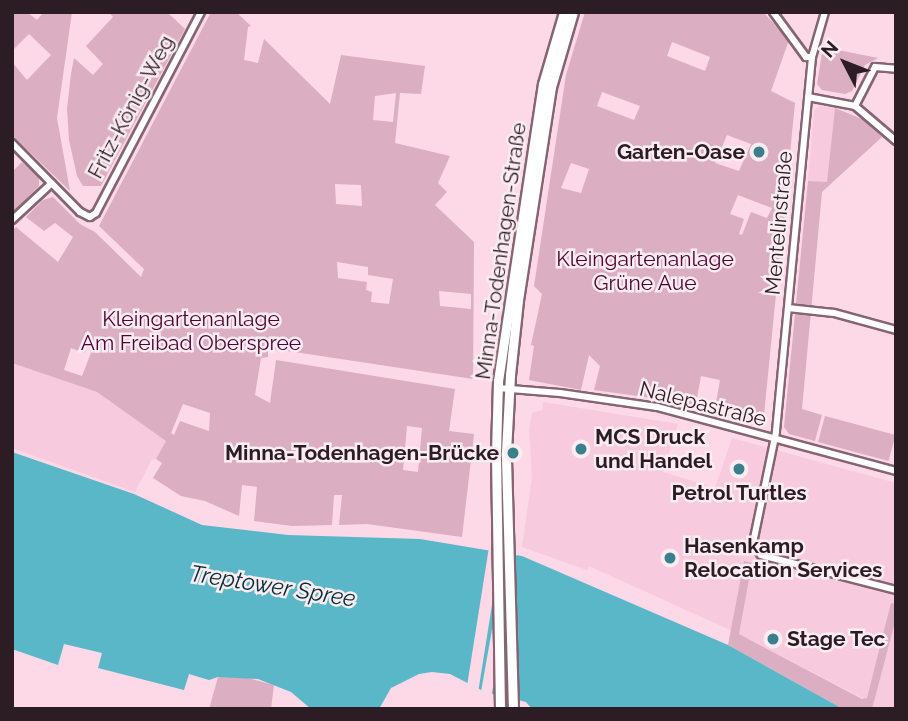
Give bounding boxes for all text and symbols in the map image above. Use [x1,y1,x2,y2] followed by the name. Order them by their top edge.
[810,28,880,98] north arrow
[83,31,179,183] street label: Fritz-König-Weg
[816,36,842,62] text: N
[470,121,532,381] street label: Minna-Todenhagen-Straße
[617,139,745,165] place label: Garten-Oase
[751,144,767,160] marker: Garten-Oase
[760,150,798,296] street label: Mentelinstraße
[556,246,734,296] park label: Kleingartenanlage Grüne Aue
[81,306,301,356] park label: Kleingartenanlage Am Freibad Oberspree
[637,376,769,432] street label: Nalepastraße
[595,424,712,474] place label: MCS Druck und Handel
[225,440,499,466] place label: Minna-Todenhagen-Brücke
[573,441,589,457] marker: MCS Druck und Handel
[505,445,521,461] marker: Minna-Todenhagen-Brücke
[731,461,747,477] marker: Petrol Turtles
[671,480,807,506] place label: Petrol Turtles
[684,533,882,583] place label: Hasenkamp Relocation Services
[662,550,678,566] marker: Hasenkamp Relocation Services
[188,559,358,613] water label: Treptower Spree
[787,626,886,652] place label: Stage Tec
[765,631,781,647] marker: Stage Tec

